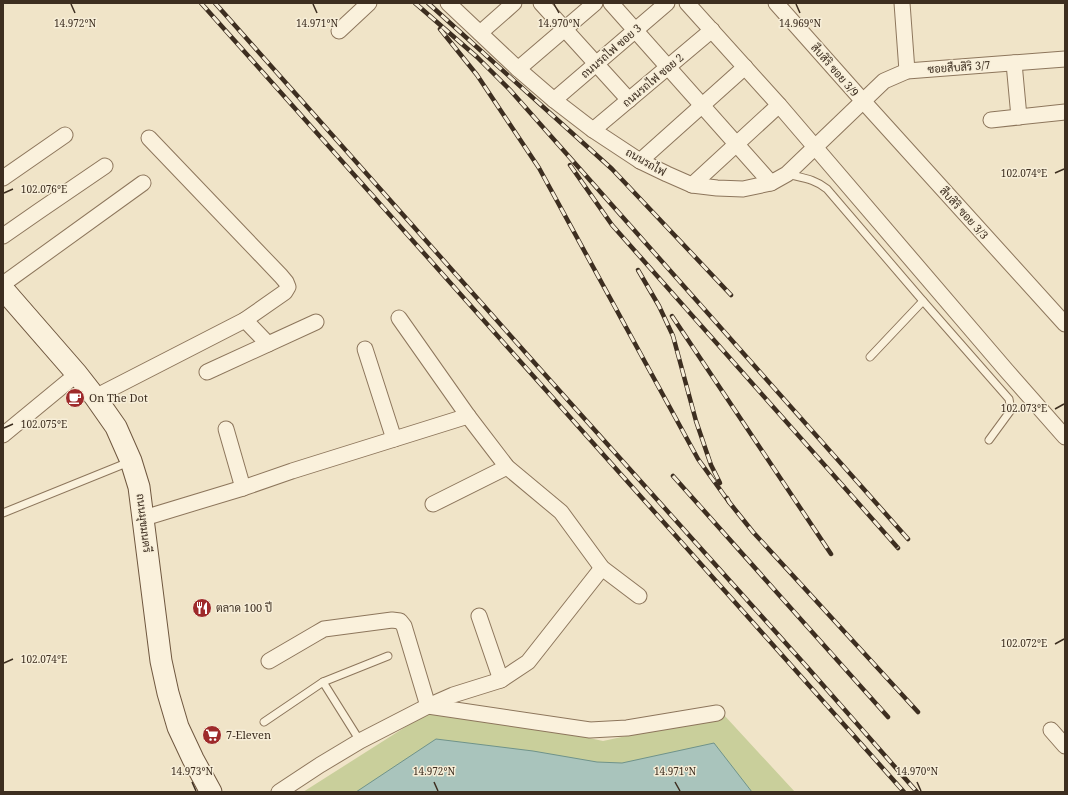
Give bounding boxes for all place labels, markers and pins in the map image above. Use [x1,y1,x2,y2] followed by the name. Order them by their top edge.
[64,387,86,409] cafe icon: On The Dot
[89,390,148,405] place label: On The Dot
[191,597,213,619] restaurant icon: ตลาด 100 ปี
[216,600,272,615] place label: ตลาด 100 ปี
[201,724,223,746] supermarket icon: 7-Eleven
[226,727,271,742] place label: 7-Eleven

